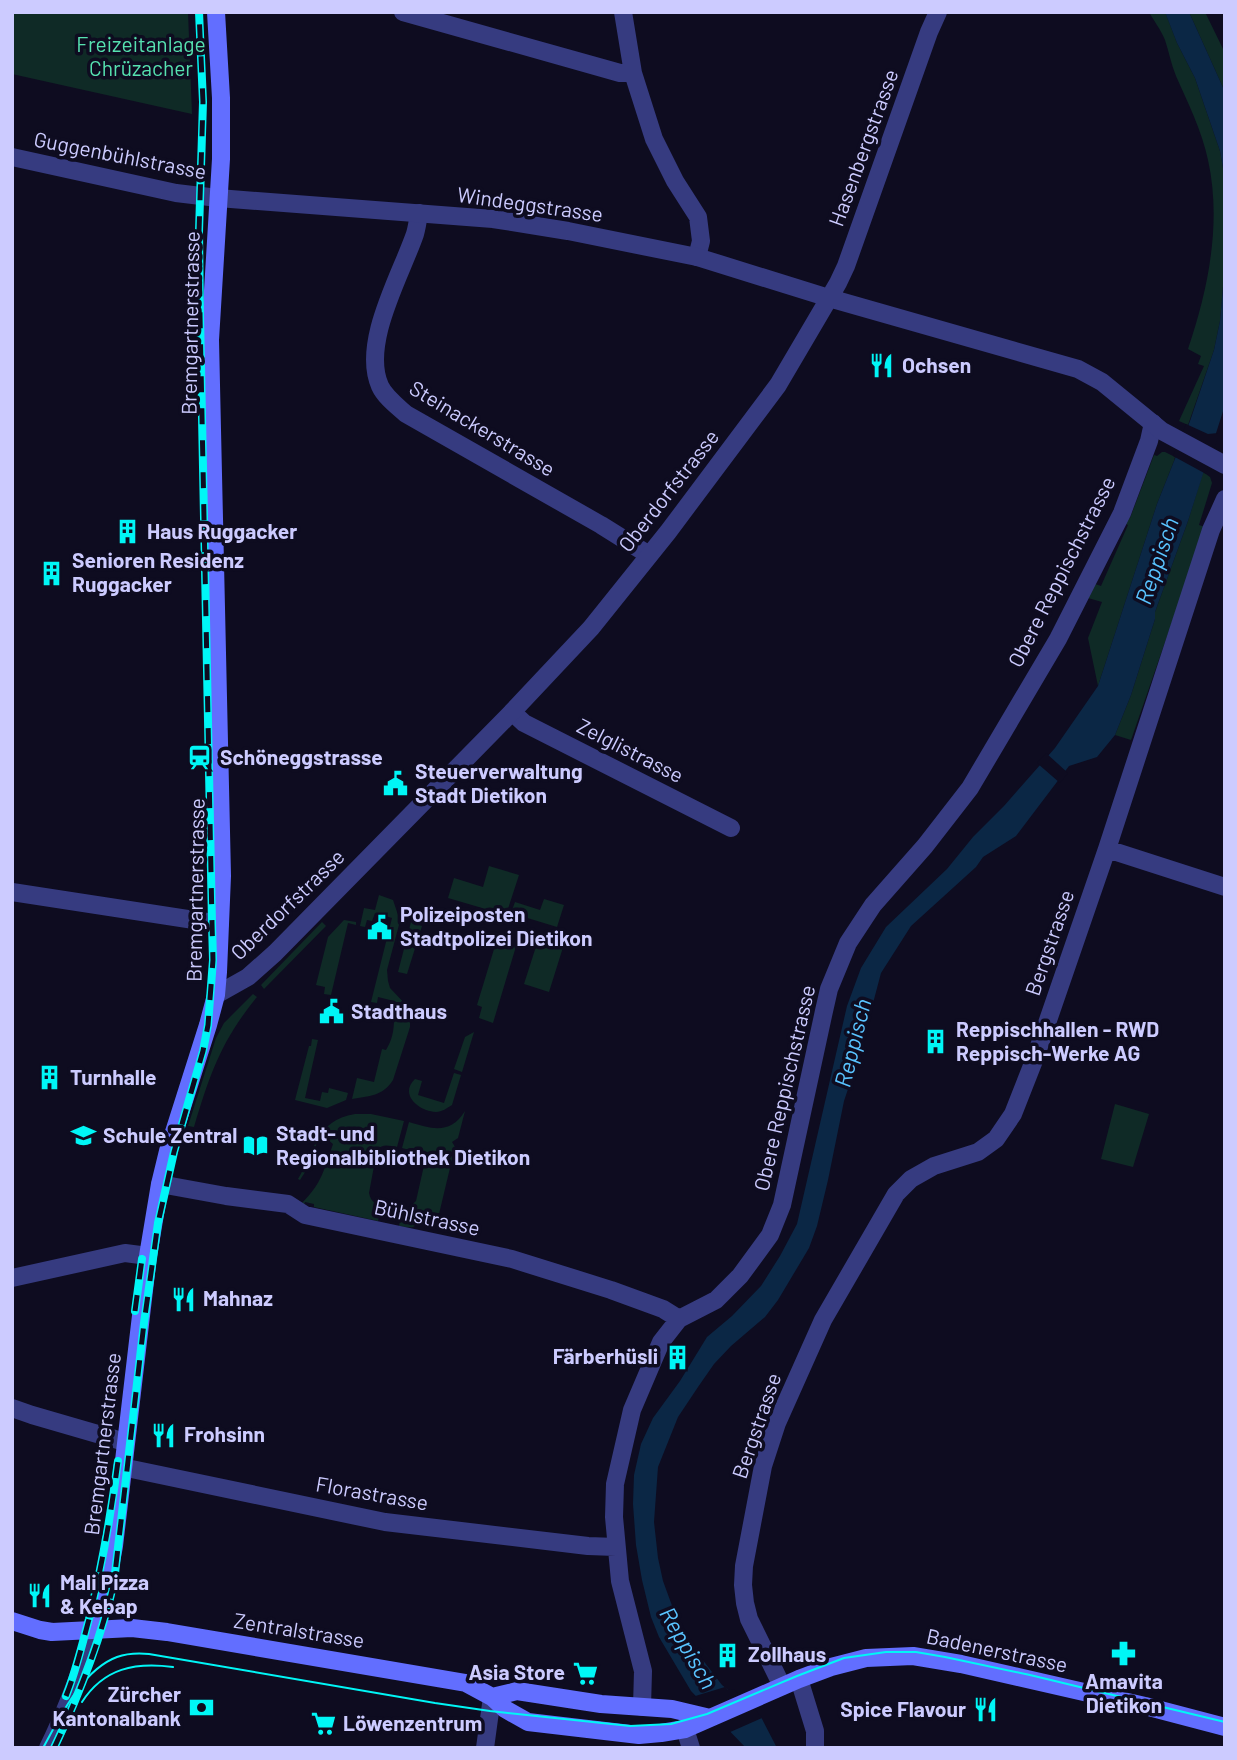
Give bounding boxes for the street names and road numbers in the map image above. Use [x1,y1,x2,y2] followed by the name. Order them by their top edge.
[823,66,903,229] street label: Hasenbergstrasse
[32,126,209,184] street label: Guggenbühlstrasse
[456,181,605,226] street label: Windeggstrasse
[175,231,204,415] street label: Bremgartnerstrasse
[406,374,560,481] street label: Steinackerstrasse
[612,424,723,556] street label: Oberdorfstrasse
[1002,472,1120,671] street label: Obere Reppischstrasse
[573,712,688,787] street label: Zelglistrasse
[180,798,209,982] street label: Bremgartnerstrasse
[225,843,349,964] street label: Oberdorfstrasse
[1019,886,1078,999] street label: Bergstrasse
[748,982,819,1193] street label: Obere Reppischstrasse
[372,1193,482,1240] street label: Bühlstrasse
[78,1351,125,1537] street label: Bremgartnerstrasse
[726,1369,785,1482] street label: Bergstrasse
[314,1470,430,1515] street label: Florastrasse
[232,1607,366,1652] street label: Zentralstrasse
[925,1622,1070,1677] street label: Badenerstrasse

